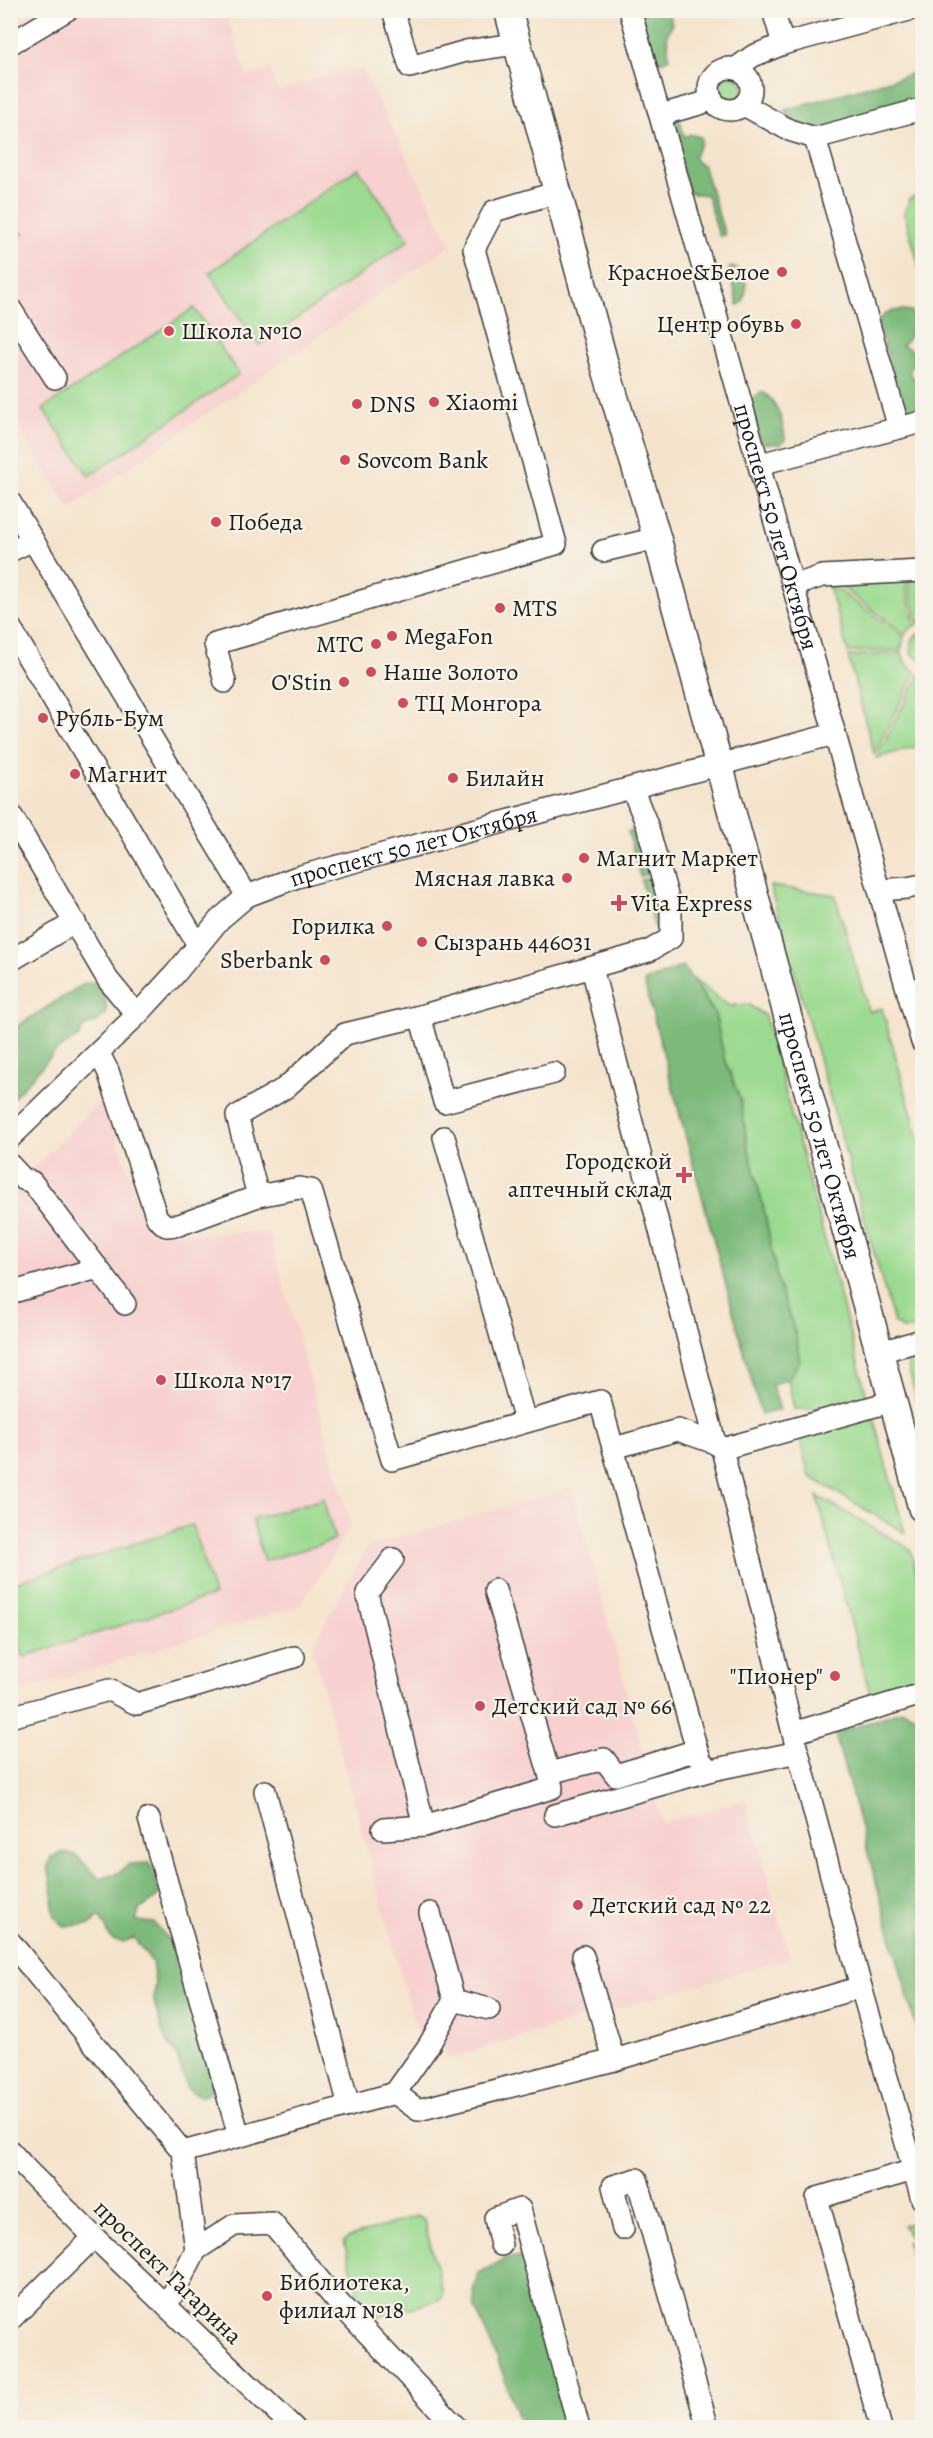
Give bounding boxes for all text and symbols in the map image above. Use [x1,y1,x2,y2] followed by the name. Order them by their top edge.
[607,256,770,288] place label: Красное&Белое
[775,265,789,279] marker: Красное&Белое
[657,308,784,340] place label: Центр обувь
[181,315,302,347] place label: Школа №10
[789,317,803,331] marker: Центр обувь
[162,324,176,338] marker: Школа №10
[446,386,518,418] place label: Xiaomi
[369,388,416,420] place label: DNS
[427,395,441,409] marker: Xiaomi
[350,397,364,411] marker: DNS
[726,400,826,654] street label: проспект 50 лет Октября
[357,444,488,476] place label: Sovcom Bank
[338,453,352,467] marker: Sovcom Bank
[228,506,303,538] place label: Победа
[209,515,223,529] marker: Победа
[512,592,558,624] place label: MTS
[493,601,507,615] marker: MTS
[404,620,493,652] place label: MegaFon
[316,628,364,660] place label: МТС
[385,629,399,643] marker: MegaFon
[369,637,383,651] marker: МТС
[383,656,518,688] place label: Наше Золото
[364,665,378,679] marker: Наше Золото
[271,666,332,698] place label: O'Stin
[337,675,351,689] marker: O'Stin
[415,687,542,719] place label: ТЦ Монгора
[396,696,410,710] marker: ТЦ Монгора
[55,702,164,734] place label: Рубль-Бум
[36,711,50,725] marker: Рубль-Бум
[87,758,167,790] place label: Магнит
[465,762,544,794] place label: Билайн
[68,767,82,781] marker: Магнит
[446,771,460,785] marker: Билайн
[284,798,541,895] street label: проспект 50 лет Октября
[596,842,758,874] place label: Магнит Маркет
[577,851,591,865] marker: Магнит Маркет
[414,862,555,894] place label: Мясная лавка
[560,871,574,885] marker: Мясная лавка
[630,887,753,919] place label: Vita Express
[612,896,626,910] marker: Vita Express
[291,910,375,942] place label: Горилка
[380,919,394,933] marker: Горилка
[434,926,592,958] place label: Сызрань 446031
[415,935,429,949] marker: Сызрань 446031
[220,944,313,976] place label: Sberbank
[318,953,332,967] marker: Sberbank
[771,1008,869,1263] street label: проспект 50 лет Октября
[508,1145,672,1205] place label: Городской аптечный склад
[677,1168,691,1182] marker: Городской аптечный склад
[173,1364,292,1396] place label: Школа №17
[154,1373,168,1387] marker: Школа №17
[730,1660,823,1692] place label: "Пионер"
[828,1669,842,1683] marker: "Пионер"
[492,1690,672,1722] place label: Детский сад № 66
[473,1699,487,1713] marker: Детский сад № 66
[590,1889,771,1921] place label: Детский сад № 22
[571,1898,585,1912] marker: Детский сад № 22
[87,2193,249,2351] street label: проспект Гагарина
[279,2266,410,2326] place label: Библиотека, филиал №18
[260,2289,274,2303] marker: Библиотека, филиал №18

